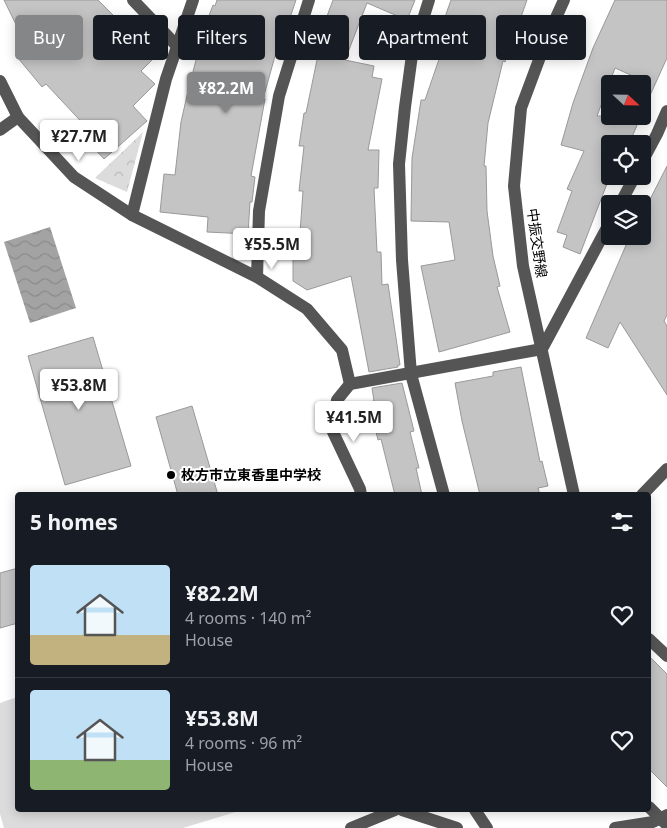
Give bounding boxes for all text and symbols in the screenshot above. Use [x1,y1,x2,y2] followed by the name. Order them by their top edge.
[15,15,83,60] chip: Buy
[93,15,168,60] chip: Rent
[178,15,265,60] chip: Filters
[275,15,349,60] chip: New
[359,15,486,60] chip: Apartment
[496,15,586,60] chip: House
[185,72,267,114] pin: ¥82.2M
[601,75,651,125] north arrow
[601,75,651,245] map controls
[198,77,254,99] text: ¥82.2M
[38,120,120,162] pin: ¥27.7M
[51,125,107,147] text: ¥27.7M
[601,135,651,185] button: locate
[601,195,651,245] button: layers
[523,207,552,279] street label: 中振交野線
[231,228,313,270] pin: ¥55.5M
[244,233,300,255] text: ¥55.5M
[38,368,120,411] pin: ¥53.8M
[51,374,107,396] text: ¥53.8M
[313,400,395,443] pin: ¥41.5M
[326,406,382,428] text: ¥41.5M
[181,465,321,484] place label: 枚方市立東香里中学校
[165,469,177,481] marker: 枚方市立東香里中学校
[30,508,118,536] text: 5 homes
[608,508,636,536] icon: filters
[185,579,259,607] text: ¥82.2M
[70,585,130,645] icon: home
[608,601,636,629] icon: heart
[185,607,311,629] text: 4 rooms · 140 m²
[185,629,233,651] text: House
[185,704,259,732] text: ¥53.8M
[70,710,130,770] icon: home
[608,726,636,754] icon: heart
[185,732,302,754] text: 4 rooms · 96 m²
[185,754,233,776] text: House

